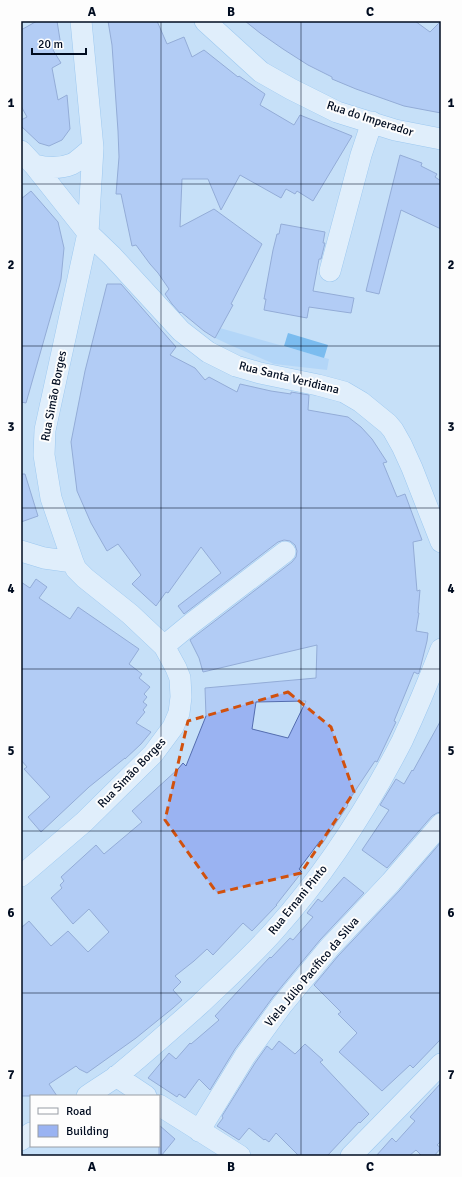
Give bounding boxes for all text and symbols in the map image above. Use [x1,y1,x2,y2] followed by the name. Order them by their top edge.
[88,4,97,20] text: A
[227,4,235,20] text: B
[366,4,374,20] text: C
[32,30,86,56] scale bar
[38,37,63,52] text: 20 m
[7,95,15,111] text: 1
[447,95,455,111] text: 1
[325,98,416,140] street label: Rua do Imperador
[7,257,15,273] text: 2
[447,257,455,273] text: 2
[38,349,70,443] street label: Rua Simão Borges
[237,358,341,398] street label: Rua Santa Veridiana
[7,419,15,435] text: 3
[447,419,455,435] text: 3
[7,581,15,597] text: 4
[447,581,455,597] text: 4
[95,735,169,811] street label: Rua Simão Borges
[7,743,15,759] text: 5
[447,743,455,759] text: 5
[265,862,331,938] street label: Rua Ernani Pinto
[7,905,15,921] text: 6
[447,905,455,921] text: 6
[262,914,362,1030] street label: Viela Júlio Pacífico da Silva
[7,1067,15,1083] text: 7
[447,1067,455,1083] text: 7
[30,1095,160,1147] legend
[66,1104,92,1119] text: Road
[66,1124,109,1139] text: Building
[88,1159,97,1175] text: A
[227,1159,235,1175] text: B
[366,1159,374,1175] text: C

